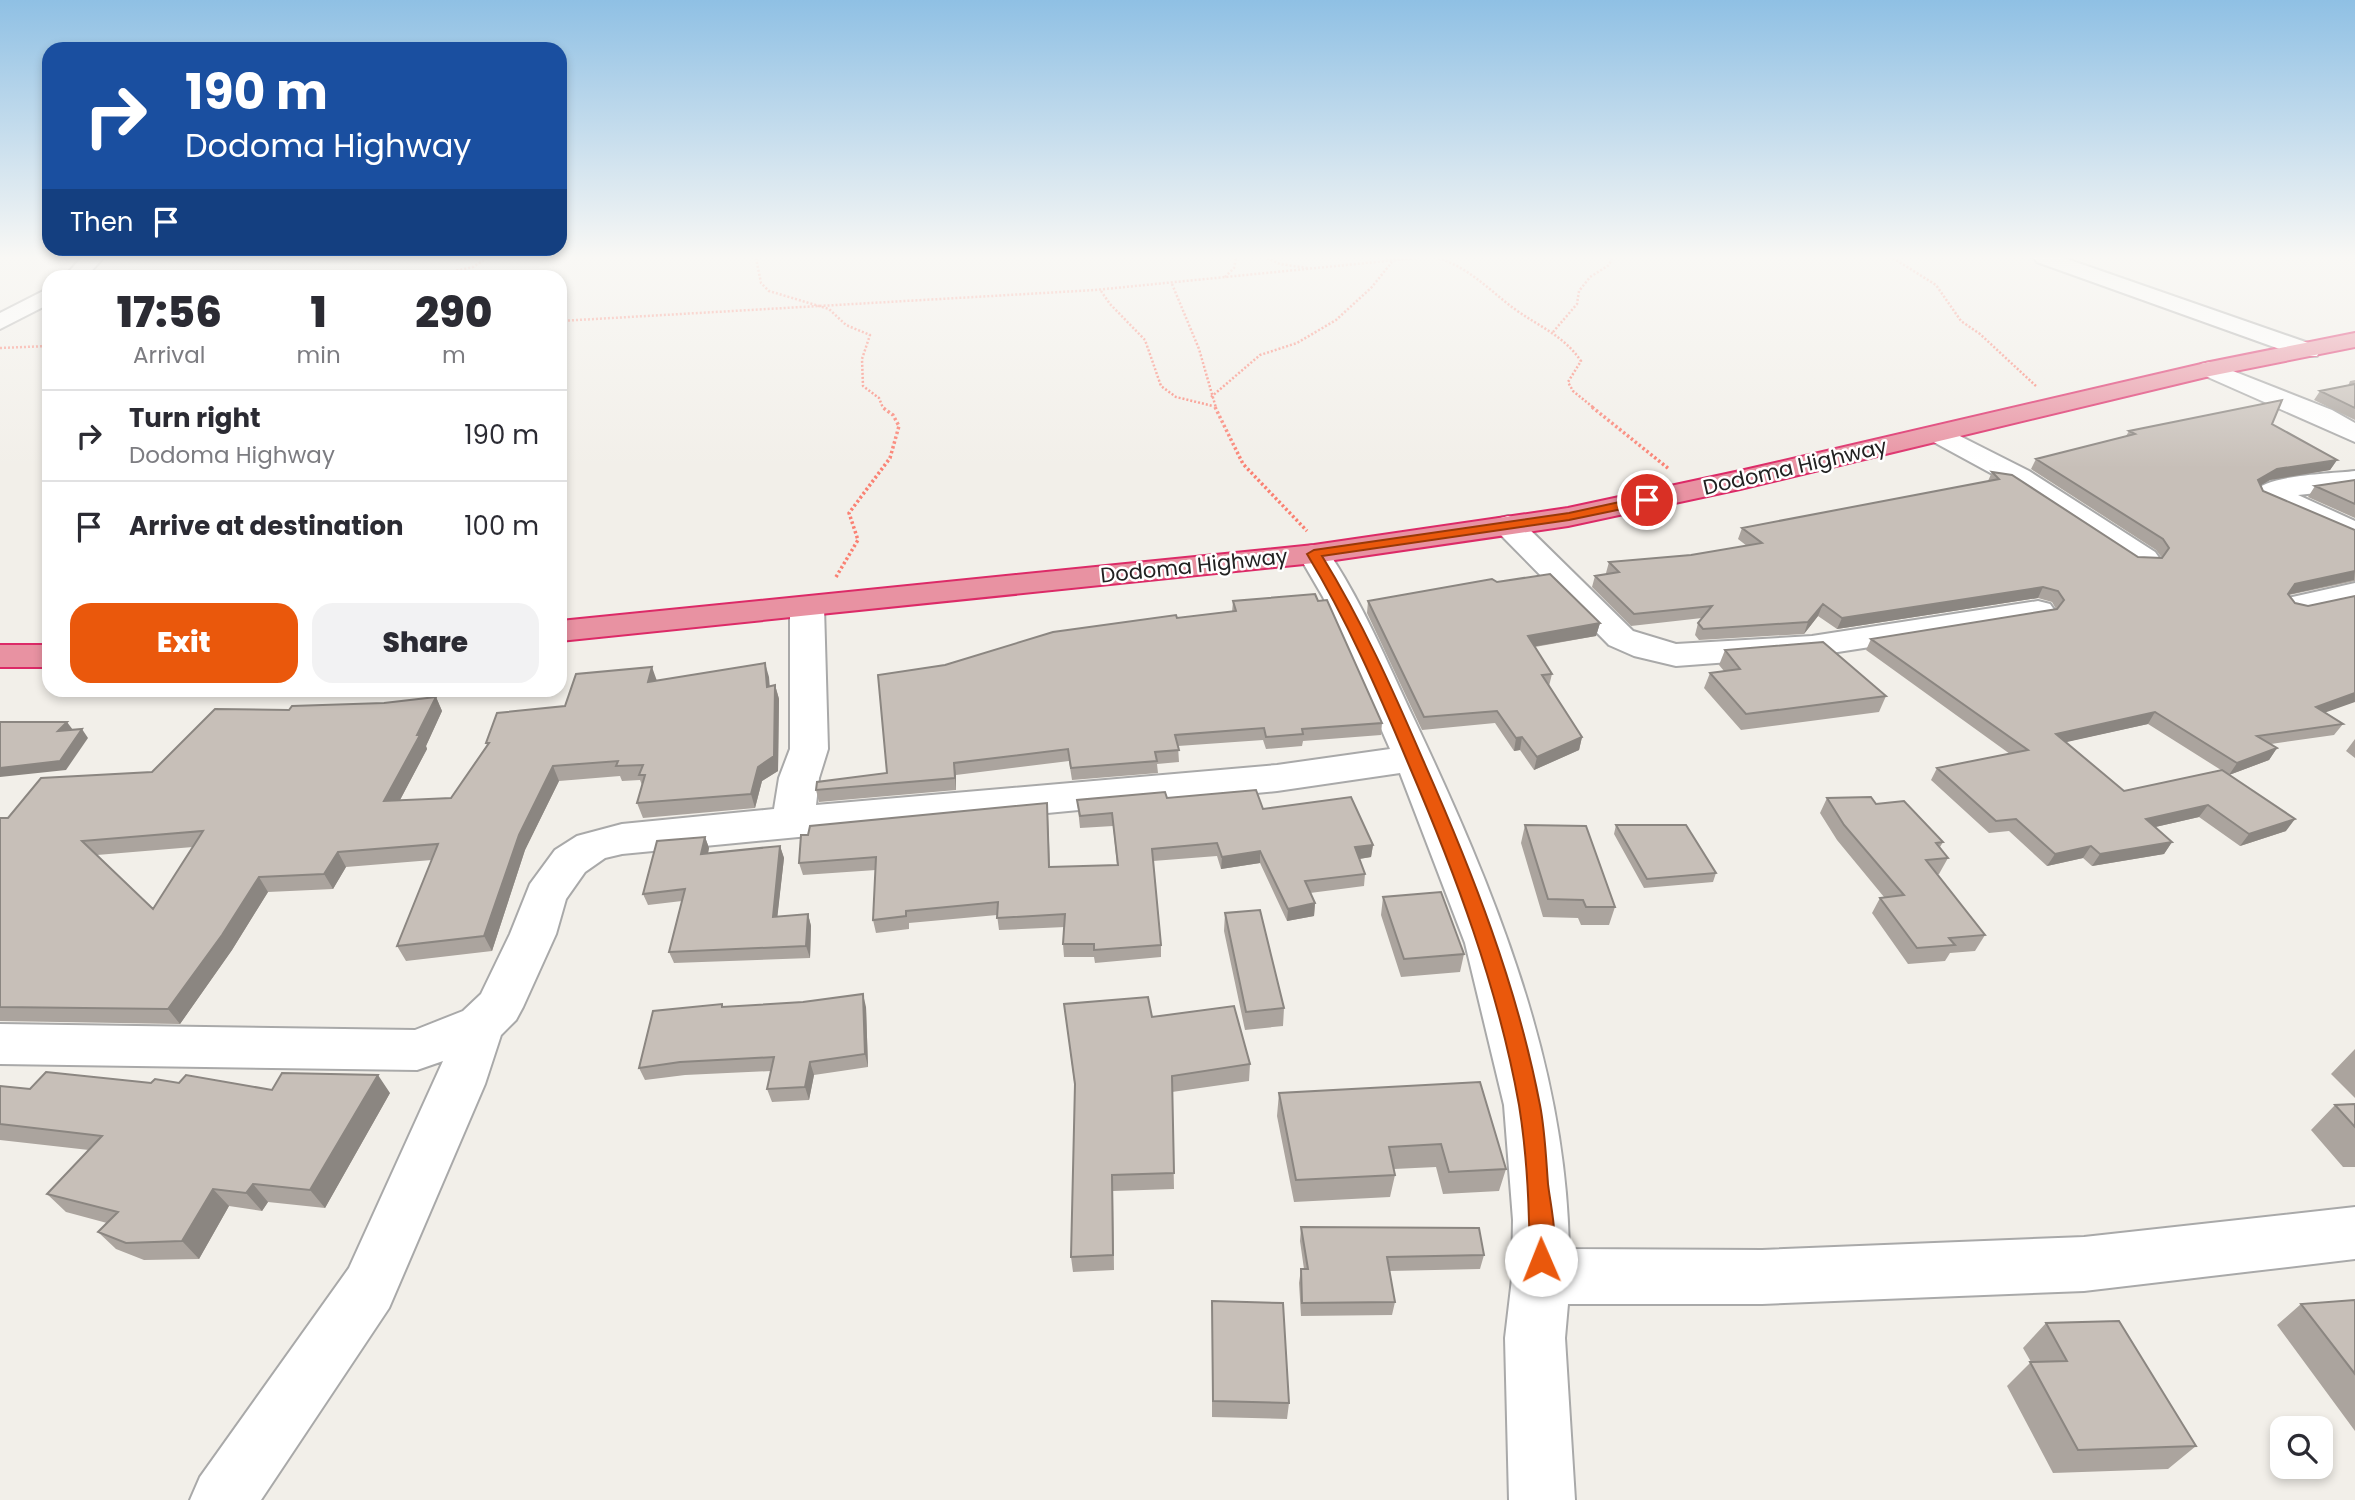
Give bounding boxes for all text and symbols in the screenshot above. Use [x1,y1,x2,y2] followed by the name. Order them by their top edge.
[185,58,328,126] text: 190 m
[70,70,161,161] icon: right
[185,123,471,168] text: Dodoma Highway
[147,203,185,241] icon: arrive
[70,204,133,240] text: Then
[117,283,222,342] text: 17:56
[310,283,327,342] text: 1
[415,283,492,342] text: 290
[133,339,205,371] text: Arrival
[297,339,341,371] text: min
[442,339,466,371] text: m
[129,400,261,436] text: Turn right
[70,417,108,455] icon: right
[464,417,539,453] text: 190 m
[1700,431,1890,502] street label: Dodoma Highway
[129,439,335,471] text: Dodoma Highway
[1617,470,1677,530] pin
[1628,481,1666,519] icon: arrive
[70,508,108,546] icon: arrive
[129,508,404,544] text: Arrive at destination
[464,508,539,544] text: 100 m
[1099,541,1289,590] street label: Dodoma Highway
[70,603,298,683] button: Exit
[312,603,539,683] button: Share
[1504,1223,1578,1297] position arrow
[2270,1416,2333,1479] map controls
[2270,1416,2333,1479] button: search

